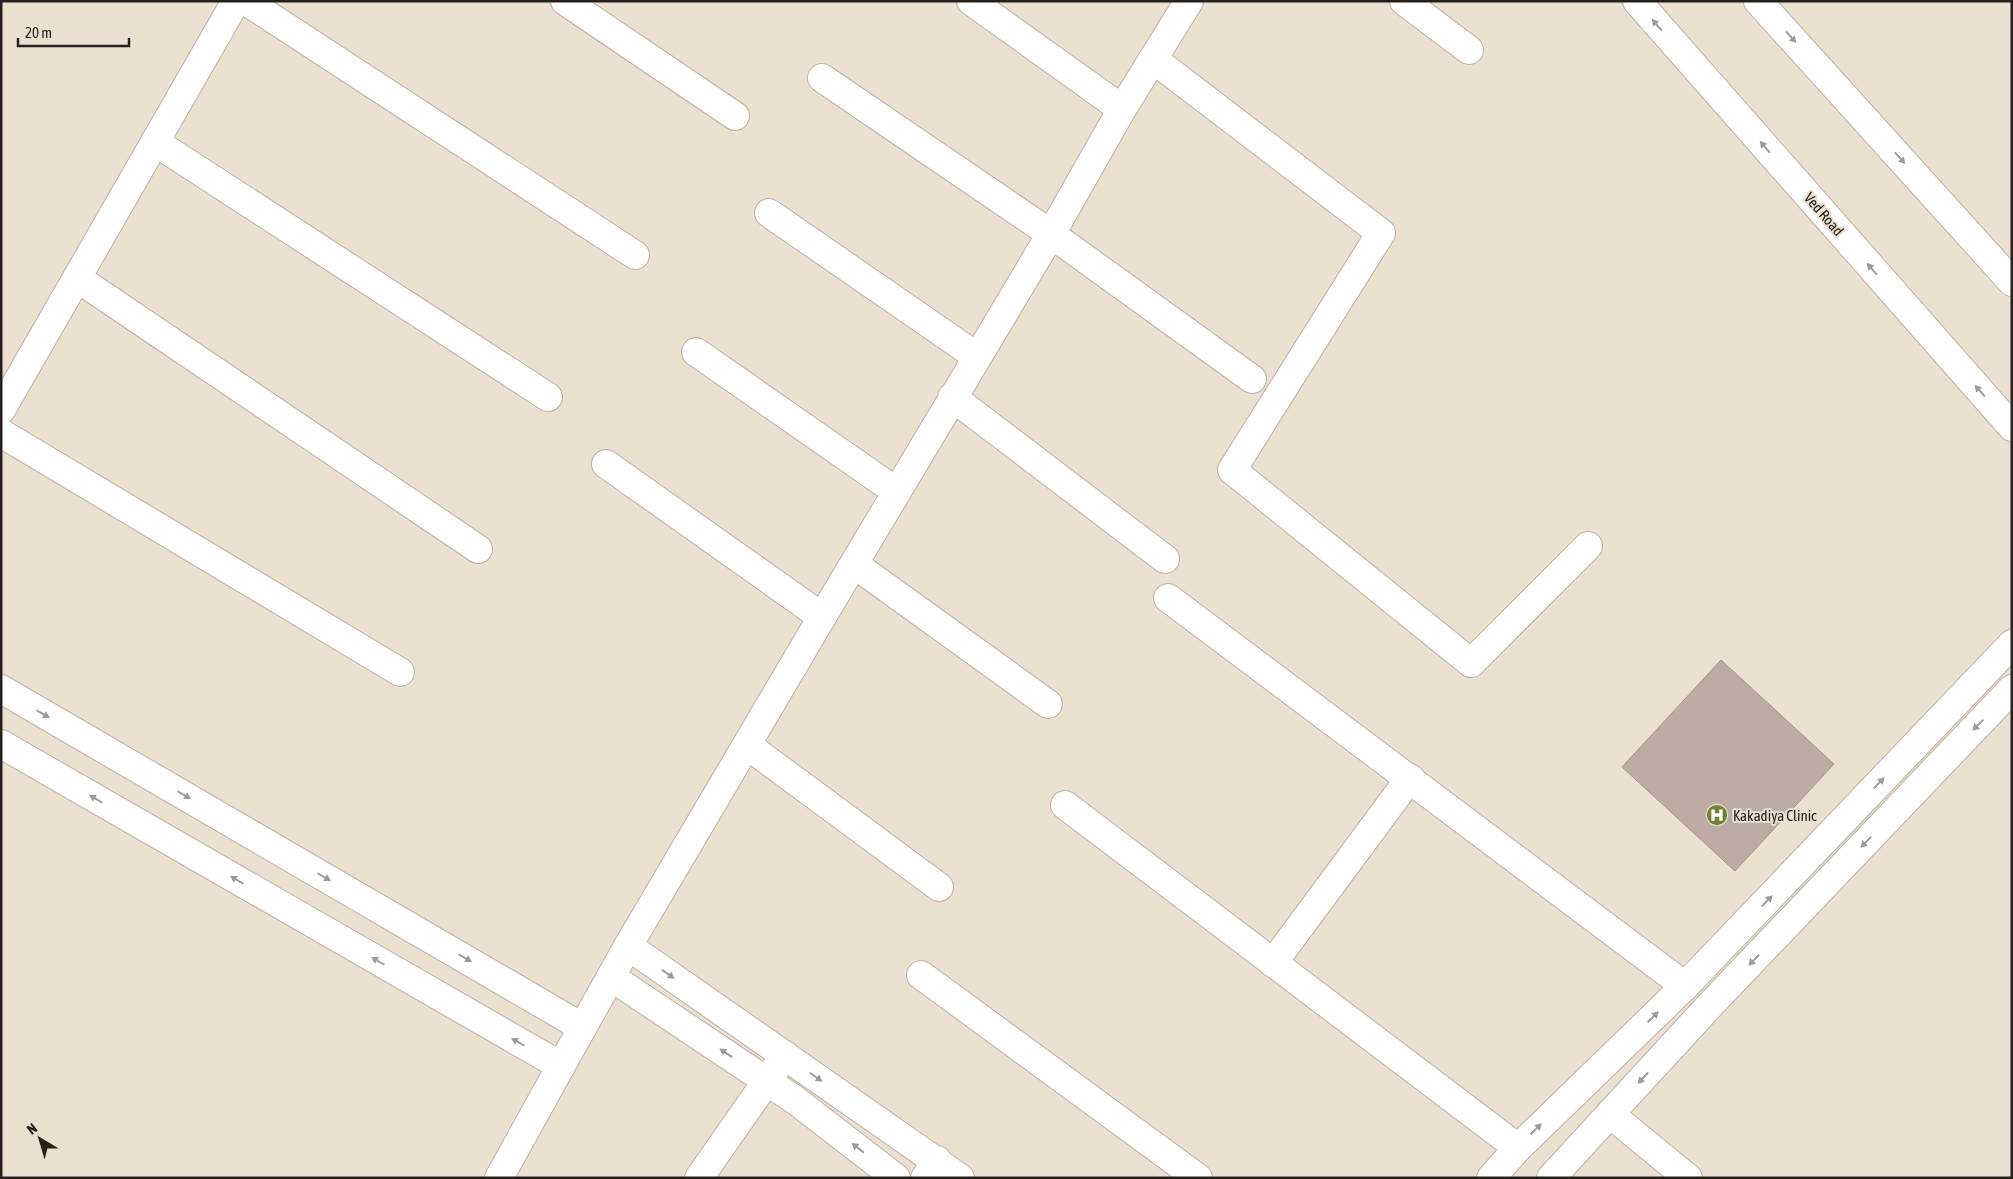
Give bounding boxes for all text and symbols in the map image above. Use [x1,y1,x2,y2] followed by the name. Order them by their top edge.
[18,15,129,47] scale bar
[1651,19,1663,31] one-way arrow
[25,24,52,41] text: 20 m
[1785,31,1796,44] one-way arrow
[1759,140,1770,153] one-way arrow
[1894,151,1905,164] one-way arrow
[1801,189,1847,239] street label: Ved Road
[1866,263,1878,275] one-way arrow
[1974,384,1985,397] one-way arrow
[37,709,50,718] one-way arrow
[1972,718,1984,730] one-way arrow
[1873,777,1885,789] one-way arrow
[177,791,191,800] one-way arrow
[90,794,103,803] one-way arrow
[1705,803,1729,827] hospital icon: Kakadiya Clinic
[1733,807,1817,824] place label: Kakadiya Clinic
[1860,836,1872,848] one-way arrow
[317,873,332,881] one-way arrow
[230,875,243,884] one-way arrow
[1761,895,1773,907] one-way arrow
[1748,953,1760,965] one-way arrow
[458,954,472,963] one-way arrow
[370,957,385,965] one-way arrow
[662,969,675,979] one-way arrow
[1647,1011,1659,1023] one-way arrow
[511,1038,526,1046] one-way arrow
[719,1048,732,1058] one-way arrow
[809,1072,823,1082] one-way arrow
[1637,1072,1649,1084] one-way arrow
[15,1114,65,1164] north arrow
[24,1120,40,1138] text: N
[1530,1124,1542,1136] one-way arrow
[851,1143,864,1153] one-way arrow

